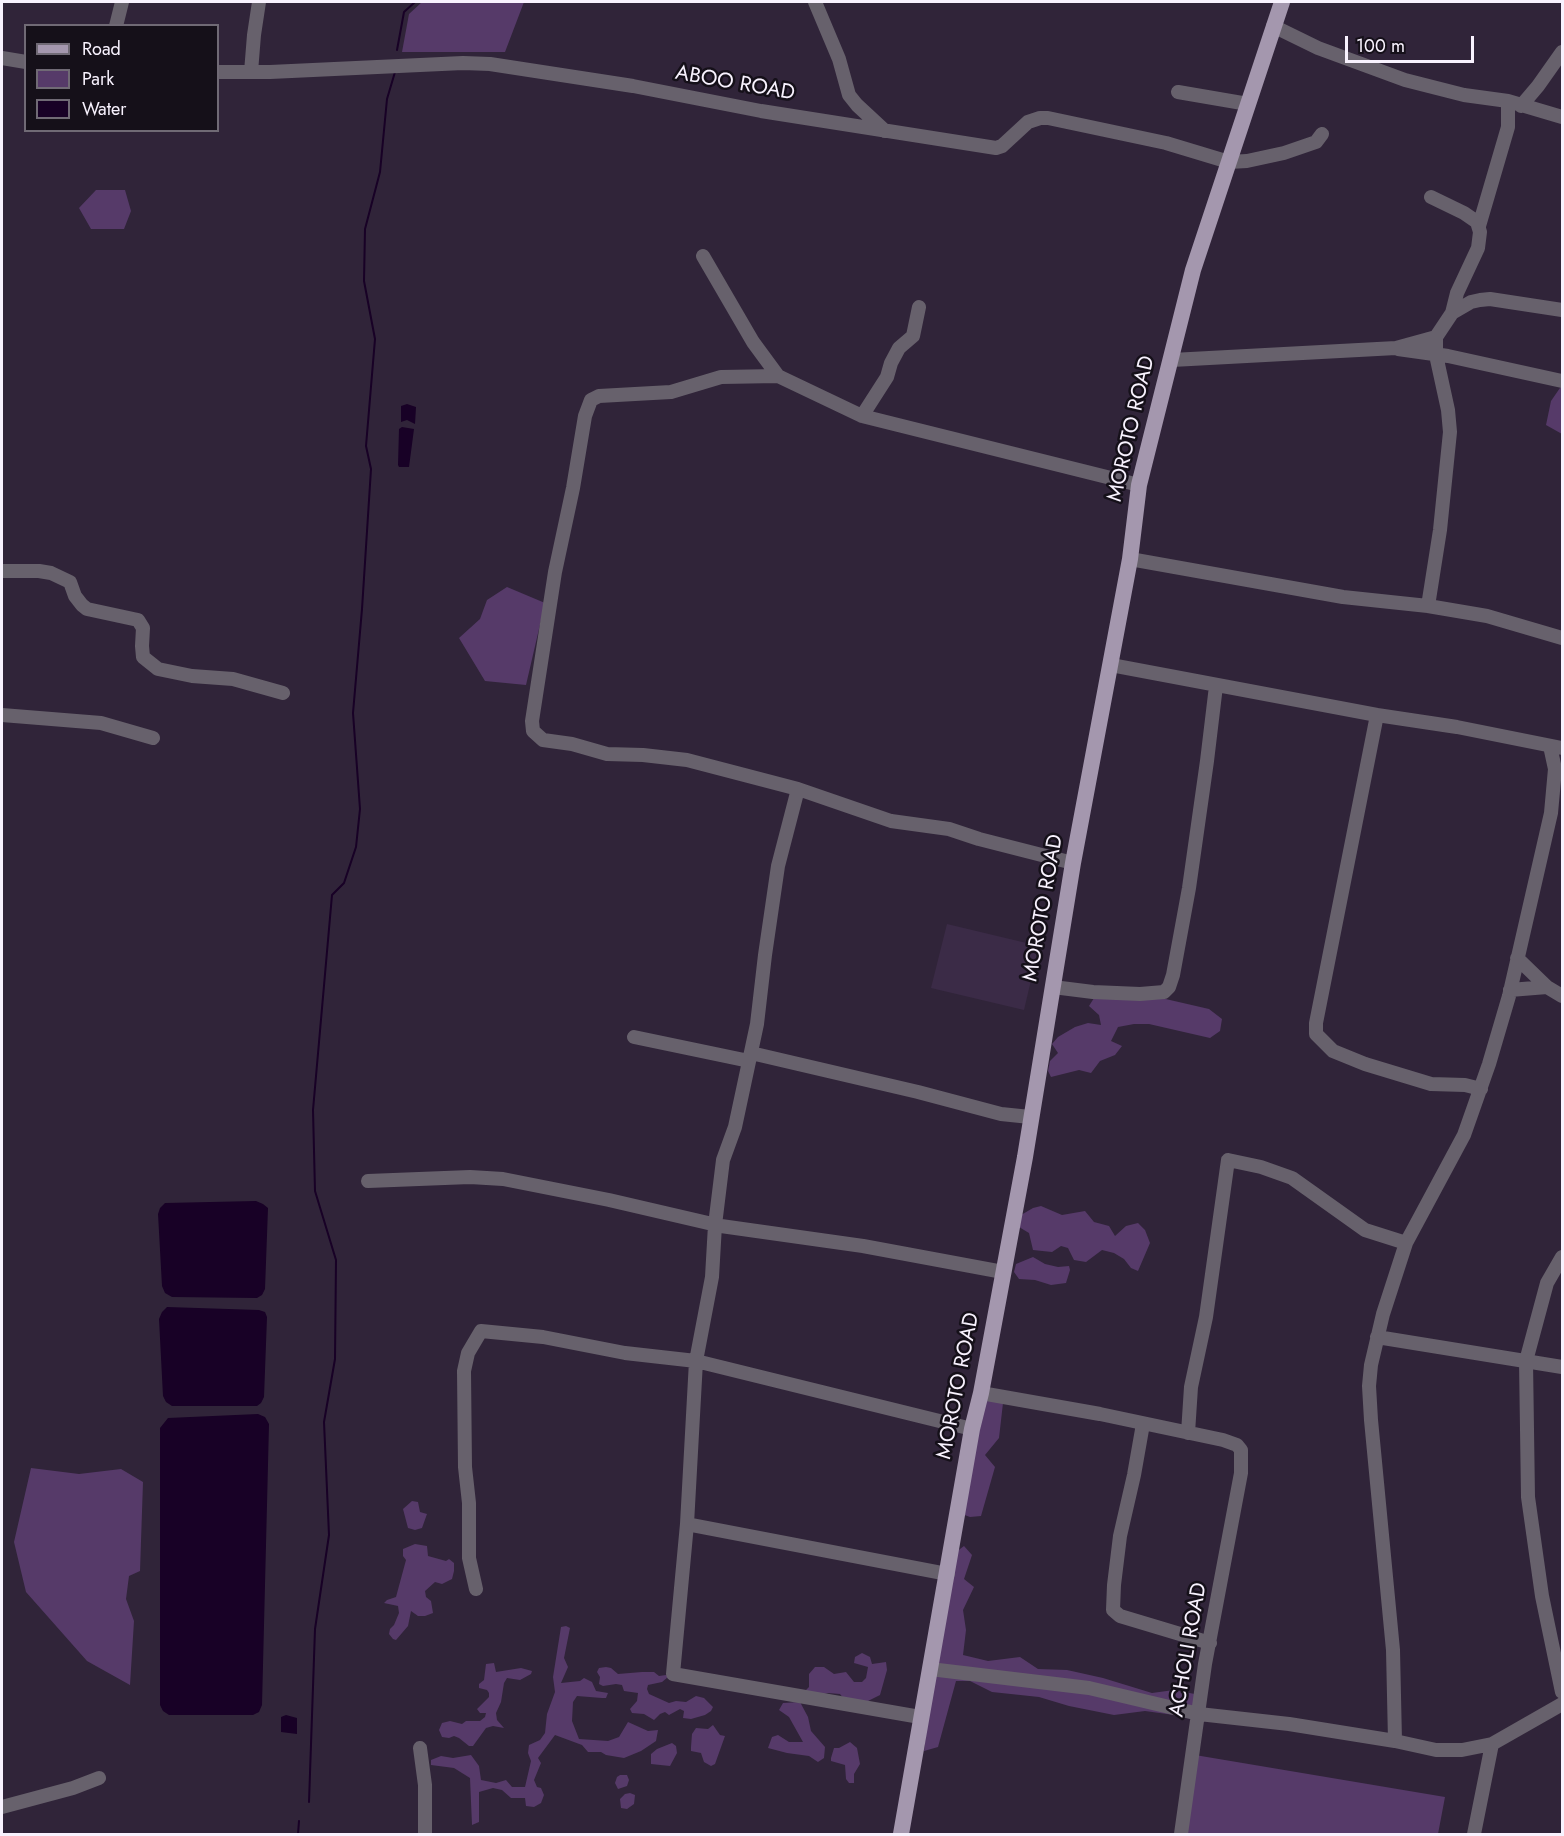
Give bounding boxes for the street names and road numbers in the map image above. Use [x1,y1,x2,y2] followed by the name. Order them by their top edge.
[673,61,797,107] street label: ABOO ROAD
[1103,354,1161,504] street label: MOROTO ROAD
[1019,833,1069,983] street label: MOROTO ROAD
[932,1311,986,1461] street label: MOROTO ROAD
[1165,1581,1213,1719] street label: ACHOLI ROAD

